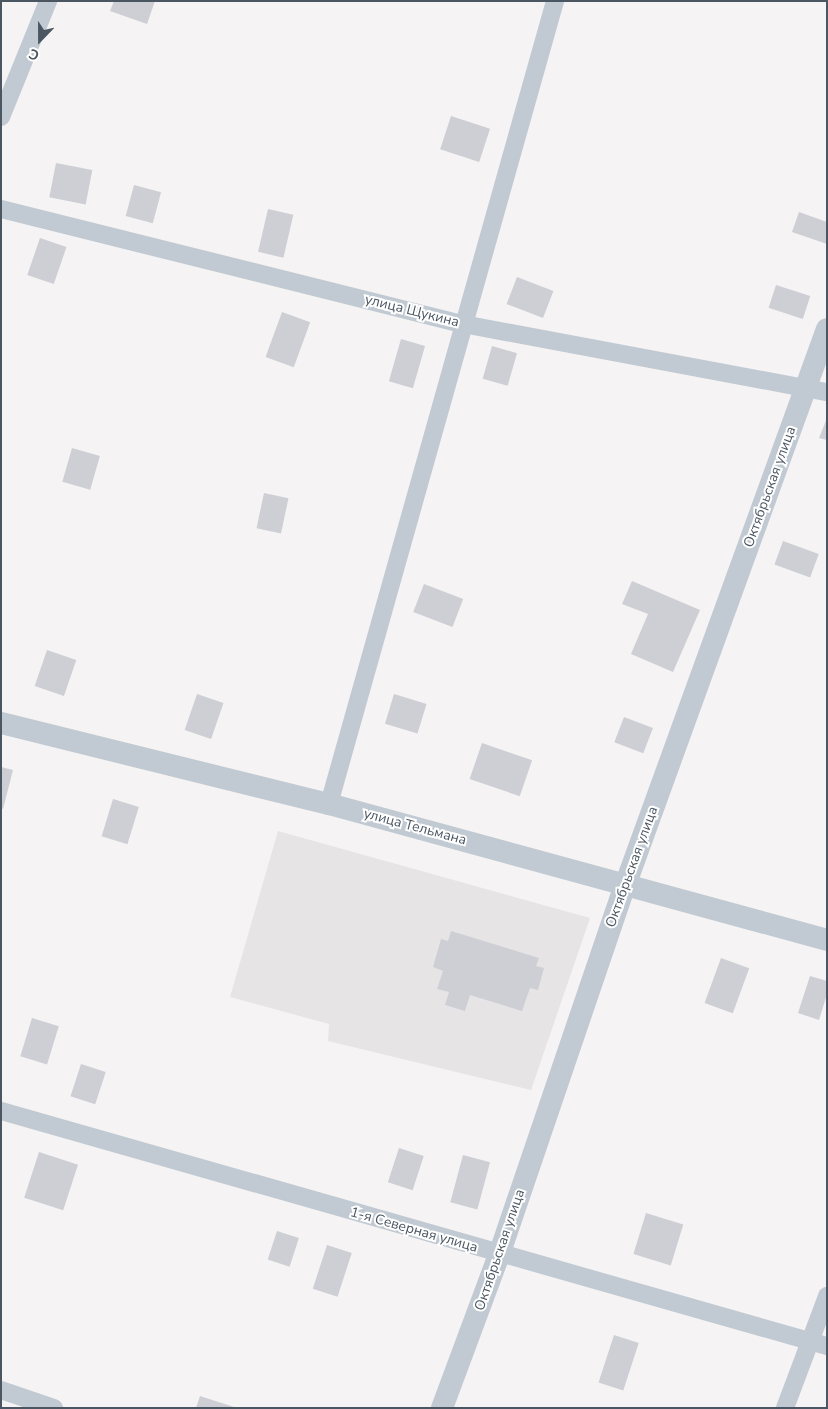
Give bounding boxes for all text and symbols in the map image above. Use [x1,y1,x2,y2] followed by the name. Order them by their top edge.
[15,15,65,65] north arrow
[26,44,42,65] text: С
[363,291,461,331] street label: улица Щукина
[740,424,800,550] street label: Октябрьская улица
[602,804,662,930] street label: Октябрьская улица
[362,805,468,849] street label: улица Тельмана
[471,1187,529,1313] street label: Октябрьская улица
[348,1204,480,1256] street label: 1-я Северная улица

